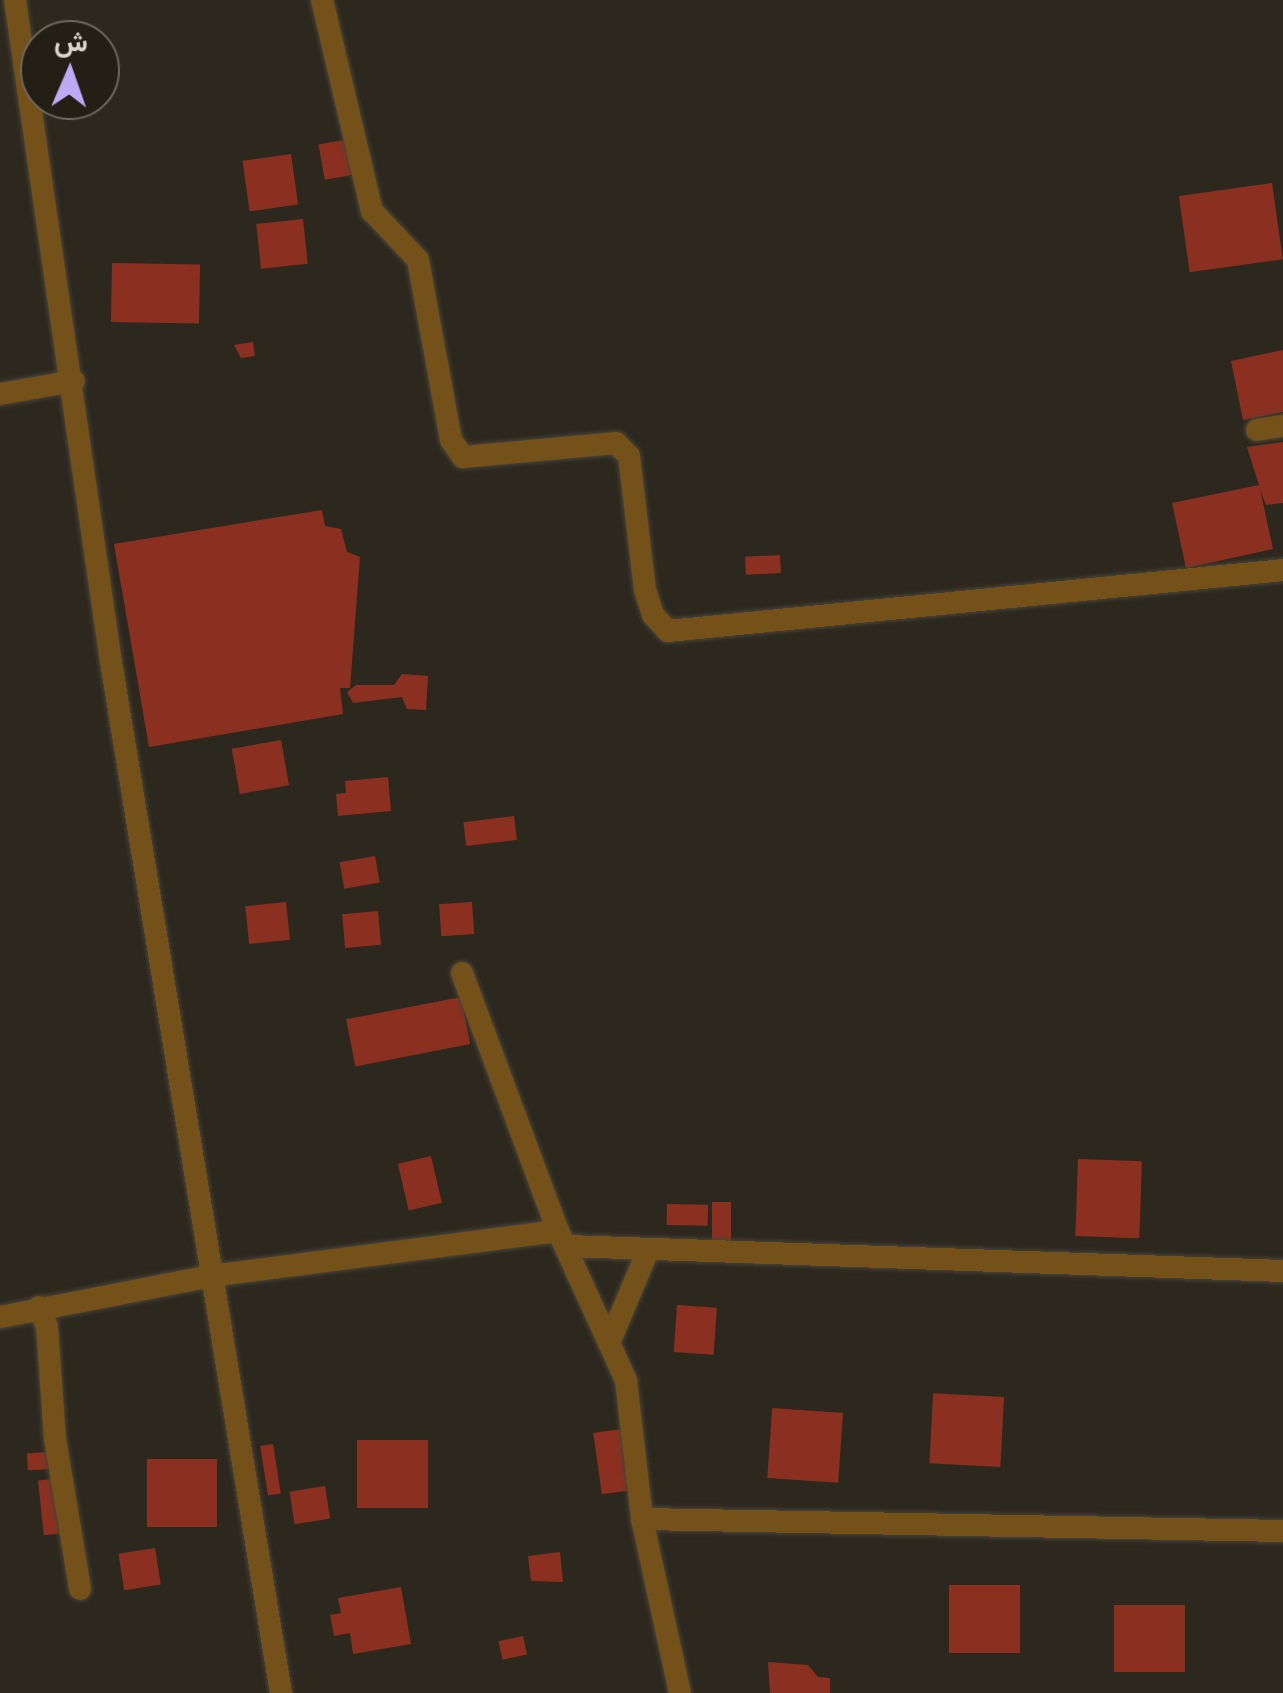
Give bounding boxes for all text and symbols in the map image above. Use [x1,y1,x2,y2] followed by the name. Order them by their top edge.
[20,20,120,120] north arrow
[54,24,88,59] text: ش

